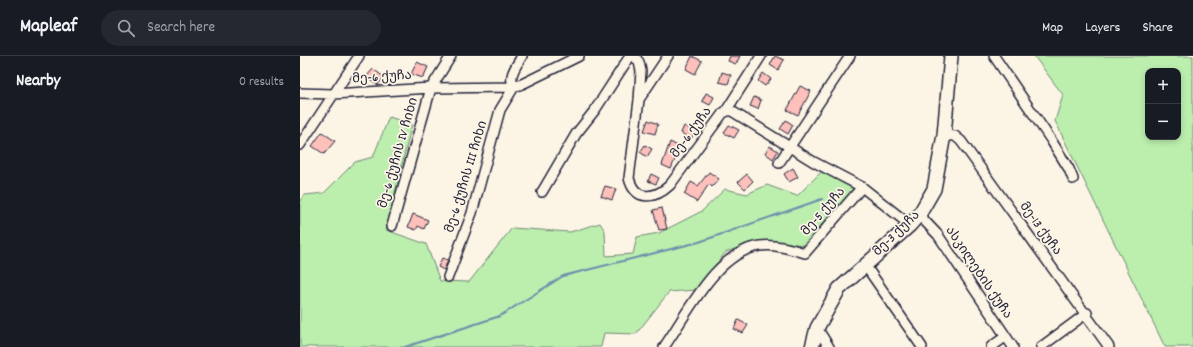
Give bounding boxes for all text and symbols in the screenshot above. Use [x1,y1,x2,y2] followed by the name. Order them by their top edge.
[101,10,381,46] search box
[20,14,77,41] text: Mapleaf
[115,17,137,39] icon: search
[147,17,215,39] text: Search here
[1042,18,1063,38] text: Map
[1085,18,1120,38] text: Layers
[1142,18,1173,38] text: Share
[352,66,412,90] street label: მე-6 ქუჩა
[1145,68,1181,140] map controls
[1145,68,1181,104] button: +
[16,70,60,94] text: Nearby
[239,73,284,92] text: 0 results
[374,95,424,211] street label: მე-6 ქუჩის IV ჩიხი
[667,103,717,163] street label: მე-6 ქუჩა
[1145,104,1181,140] button: −
[441,119,493,235] street label: მე-6 ქუჩის III ჩიხი
[797,183,851,241] street label: მე-5 ქუჩა
[1014,198,1066,260] street label: მე-13 ქუჩა
[869,207,925,261] street label: მე-3 ქუჩა
[940,223,1016,323] street label: ასკილების ქუჩა

